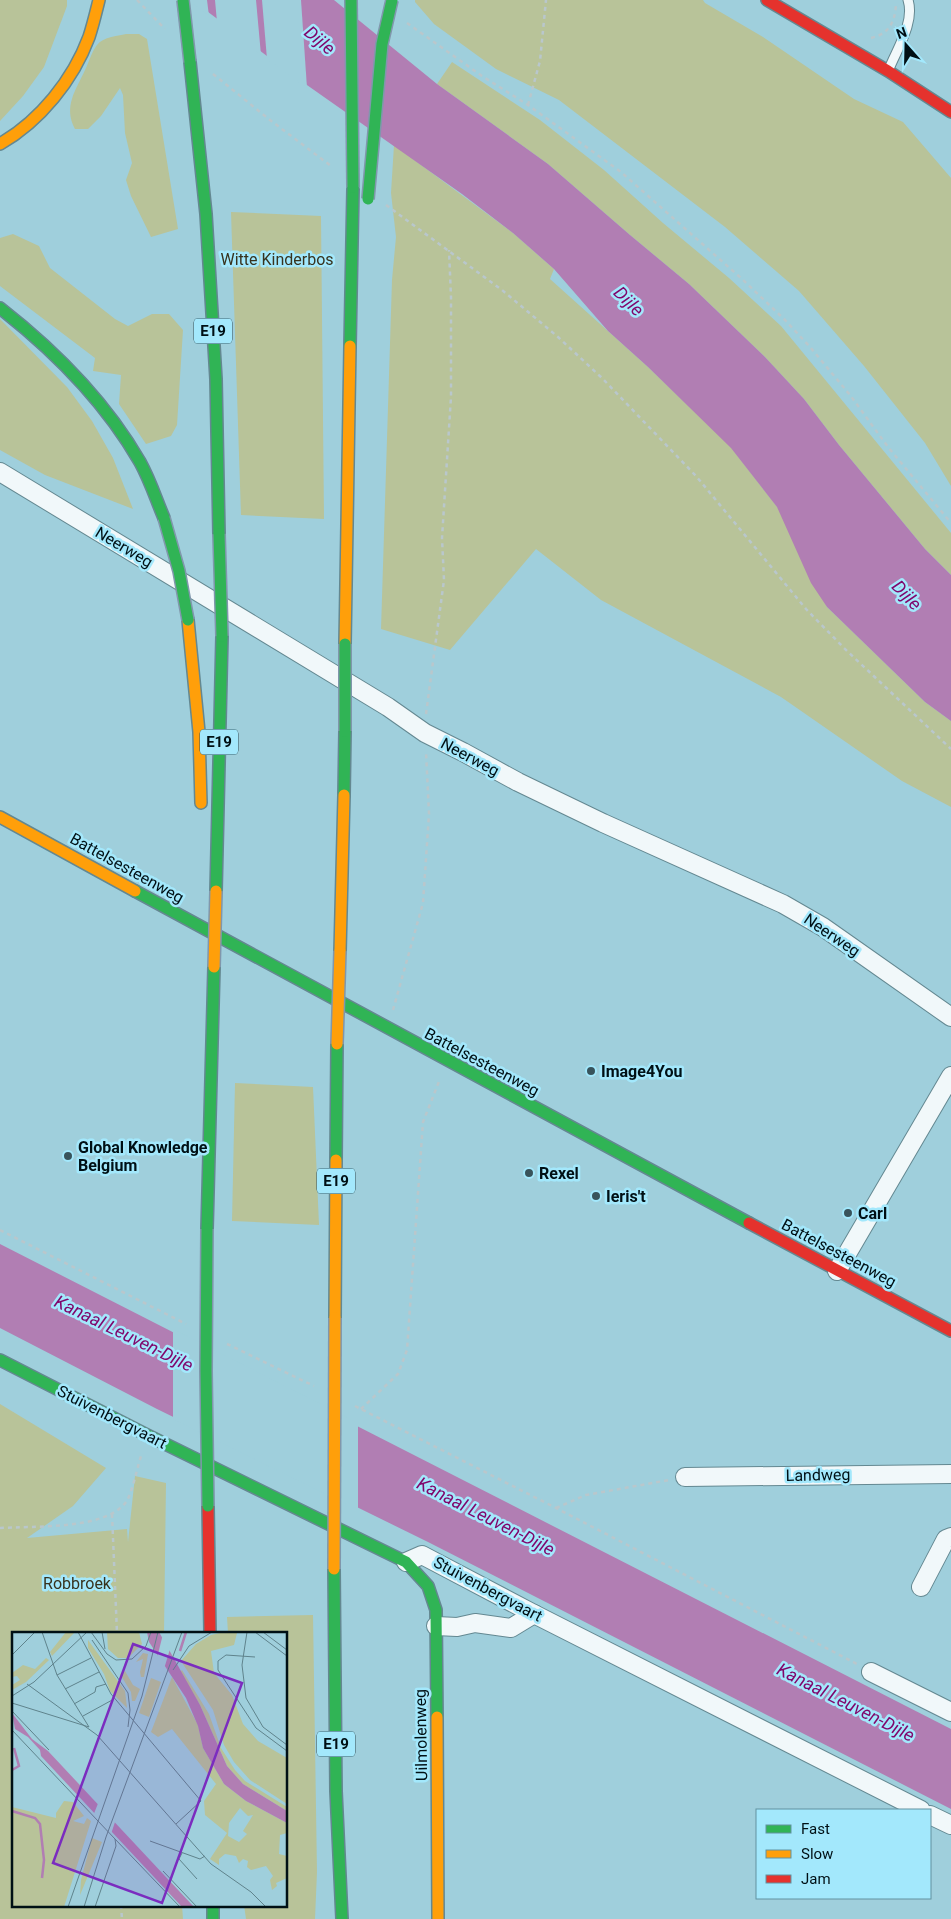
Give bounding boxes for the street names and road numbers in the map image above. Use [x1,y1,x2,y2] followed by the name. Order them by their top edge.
[194,318,232,344] road number: E19
[92,523,156,571] street label: Neerweg
[200,730,238,754] road number: E19
[438,734,502,780] street label: Neerweg
[67,829,187,907] street label: Battelsesteenweg
[800,909,864,961] street label: Neerweg
[421,1024,543,1100] street label: Battelsesteenweg
[317,1168,355,1194] road number: E19
[778,1215,900,1291] street label: Battelsesteenweg
[54,1381,170,1453] street label: Stuivenbergvaart
[786,1465,850,1485] street label: Landweg
[430,1552,546,1626] street label: Stuivenbergvaart
[411,1689,431,1781] street label: Uilmolenweg
[317,1732,355,1756] road number: E19

